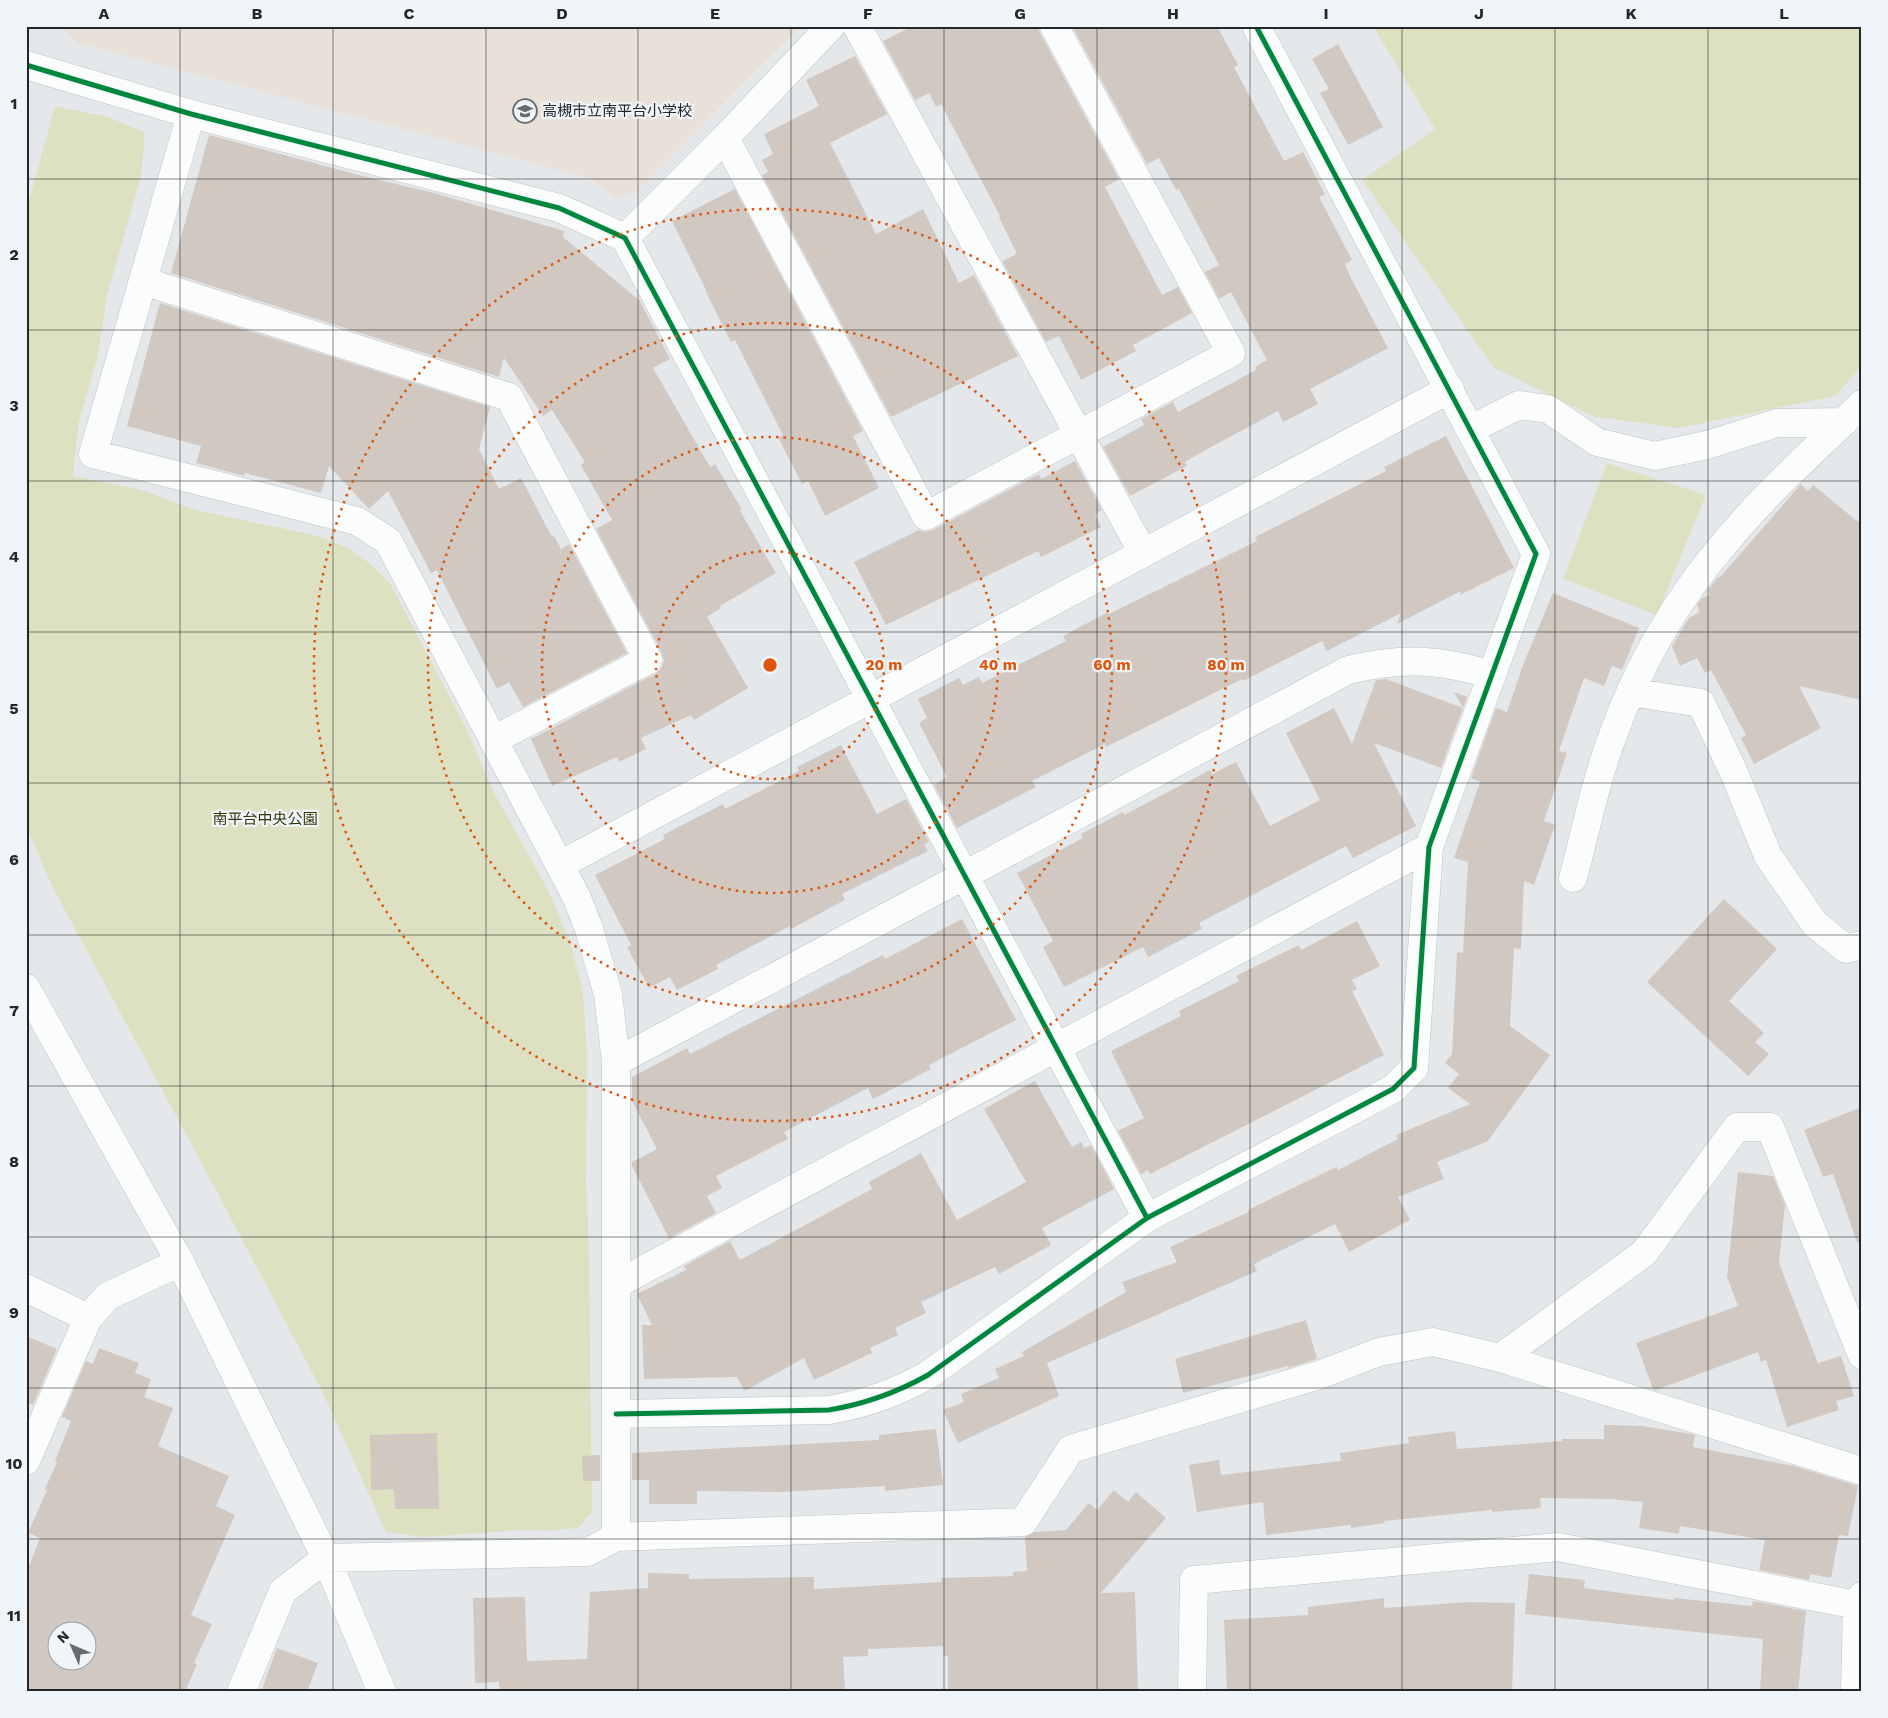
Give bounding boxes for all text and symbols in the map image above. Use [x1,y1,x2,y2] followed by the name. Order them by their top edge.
[99,4,110,23] text: A
[252,4,263,23] text: B
[404,4,415,23] text: C
[556,4,568,23] text: D
[710,4,720,23] text: E
[863,4,873,23] text: F
[1014,4,1026,23] text: G
[1167,4,1179,23] text: H
[1323,4,1329,23] text: I
[1474,4,1484,23] text: J
[1625,4,1637,23] text: K
[1779,4,1789,23] text: L
[11,94,17,113] text: 1
[512,98,538,124] school or university icon: 高槻市立南平台小学校
[542,102,692,120] place label: 高槻市立南平台小学校
[9,245,19,264] text: 2
[9,396,19,415] text: 3
[9,547,19,566] text: 4
[761,656,779,674] centre of rings
[865,656,903,674] text: 20 m
[979,656,1017,674] text: 40 m
[1093,656,1131,674] text: 60 m
[1207,656,1245,674] text: 80 m
[9,699,19,718] text: 5
[212,810,318,828] park label: 南平台中央公園
[9,850,19,869] text: 6
[9,1001,19,1020] text: 7
[9,1152,19,1171] text: 8
[9,1303,19,1322] text: 9
[5,1454,23,1473] text: 10
[7,1606,21,1625] text: 11
[48,1620,98,1670] north arrow
[53,1627,72,1646] text: N

